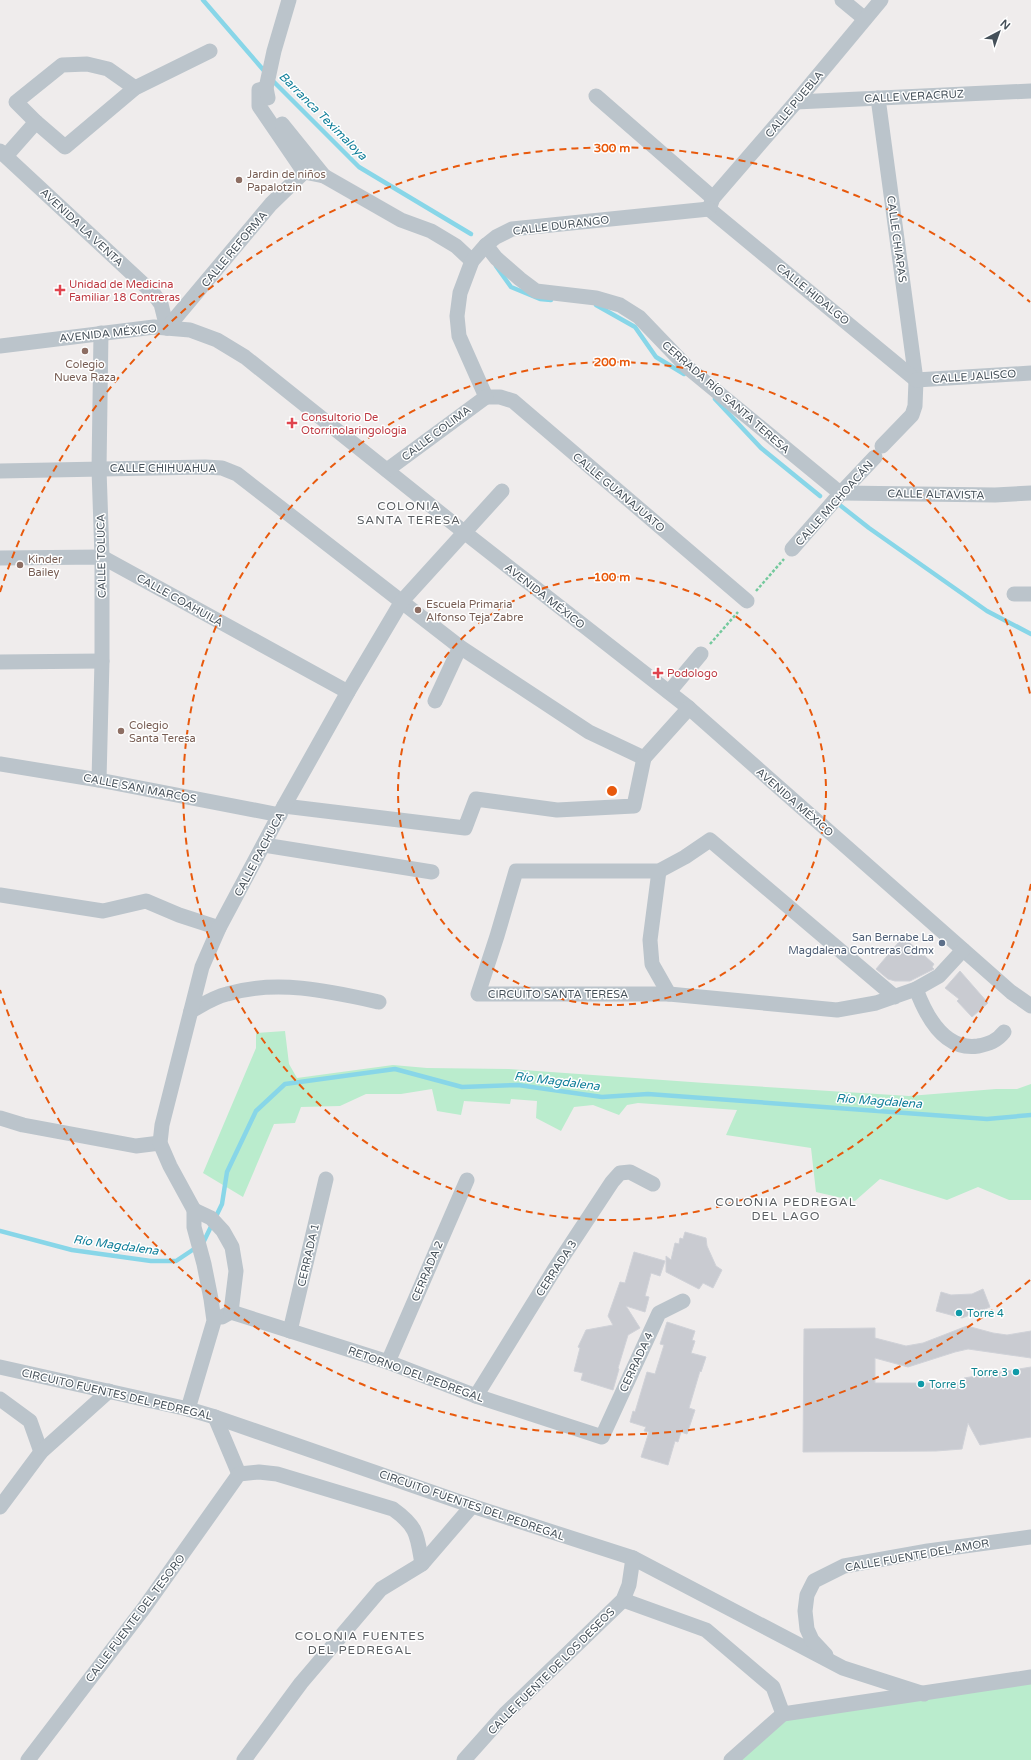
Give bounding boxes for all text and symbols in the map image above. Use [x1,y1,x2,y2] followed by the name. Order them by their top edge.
[979,12,1019,52] north arrow
[998,17,1013,33] text: N
[763,68,826,140] street label: CALLE PUEBLA
[276,69,370,163] water label: Barranca Teximaloya
[864,87,964,106] street label: CALLE VERACRUZ
[594,141,630,155] text: 300 m
[247,168,326,194] place label: Jardin de niños Papalotzin
[234,175,244,185] marker: Jardin de niños Papalotzin
[38,186,126,269] street label: AVENIDA LA VENTA
[884,195,909,284] street label: CALLE CHIAPAS
[199,209,270,290] street label: CALLE REFORMA
[512,213,610,238] street label: CALLE DURANGO
[774,261,852,328] street label: CALLE HIDALGO
[69,278,180,304] place label: Unidad de Medicina Familiar 18 Contreras
[54,284,66,296] marker: Unidad de Medicina Familiar 18 Contreras
[59,321,158,345] street label: AVENIDA MÉXICO
[659,338,793,456] street label: CERRADA RÍO SANTA TERESA
[80,346,90,356] marker: Colegio Nueva Raza
[594,355,630,369] text: 200 m
[54,358,116,384] place label: Colegio Nueva Raza
[932,367,1017,386] street label: CALLE JALISCO
[399,403,473,464] street label: CALLE COLIMA
[301,411,407,437] place label: Consultorio De Otorrinolaringologia
[286,417,298,429] marker: Consultorio De Otorrinolaringologia
[570,450,667,535] street label: CALLE GUANAJUATO
[792,458,876,548] street label: CALLE MICHOACÁN
[110,462,216,475] street label: CALLE CHIHUAHUA
[887,487,985,502] street label: CALLE ALTAVISTA
[357,499,461,527] district label: COLONIA SANTA TERESA
[94,514,109,598] street label: CALLE TOLUCA
[28,553,63,579] place label: Kinder Bailey
[15,560,25,570] marker: Kinder Bailey
[502,560,588,632] street label: AVENIDA MÉXICO
[594,570,630,584] text: 100 m
[134,571,225,630] street label: CALLE COAHUILA
[426,598,523,624] place label: Escuela Primaria Alfonso Teja Zabre
[413,605,423,615] marker: Escuela Primaria Alfonso Teja Zabre
[652,667,664,679] marker: Podologo
[667,667,718,680] place label: Podologo
[129,719,196,745] place label: Colegio Santa Teresa
[116,726,126,736] marker: Colegio Santa Teresa
[753,765,837,839] street label: AVENIDA MÉXICO
[82,771,198,806] street label: CALLE SAN MARCOS
[605,784,619,798] centre of rings
[232,810,287,899] street label: CALLE PACHUCA
[788,931,934,957] place label: San Bernabe La Magdalena Contreras Cdmx
[937,938,947,948] marker: San Bernabe La Magdalena Contreras Cdmx
[488,988,628,1001] street label: CIRCUITO SANTA TERESA
[513,1069,601,1093] water label: Río Magdalena
[836,1091,923,1111] water label: Río Magdalena
[715,1195,857,1223] district label: COLONIA PEDREGAL DEL LAGO
[295,1222,322,1288] street label: CERRADA 1
[72,1232,160,1258] water label: Río Magdalena
[533,1238,580,1299] street label: CERRADA 3
[409,1239,446,1303] street label: CERRADA 2
[967,1307,1004,1320] place label: Torre 4
[954,1308,964,1318] marker: Torre 4
[617,1330,656,1394] street label: CERRADA 4
[346,1344,486,1405] street label: RETORNO DEL PEDREGAL
[20,1366,214,1423] street label: CIRCUITO FUENTES DEL PEDREGAL
[971,1366,1008,1379] place label: Torre 3
[1011,1367,1021,1377] marker: Torre 3
[929,1378,966,1391] place label: Torre 5
[916,1379,926,1389] marker: Torre 5
[378,1468,567,1544] street label: CIRCUITO FUENTES DEL PEDREGAL
[844,1536,990,1575] street label: CALLE FUENTE DEL AMOR
[83,1552,188,1685] street label: CALLE FUENTE DEL TESORO
[485,1605,617,1737] street label: CALLE FUENTE DE LOS DESEOS
[295,1629,425,1657] district label: COLONIA FUENTES DEL PEDREGAL

